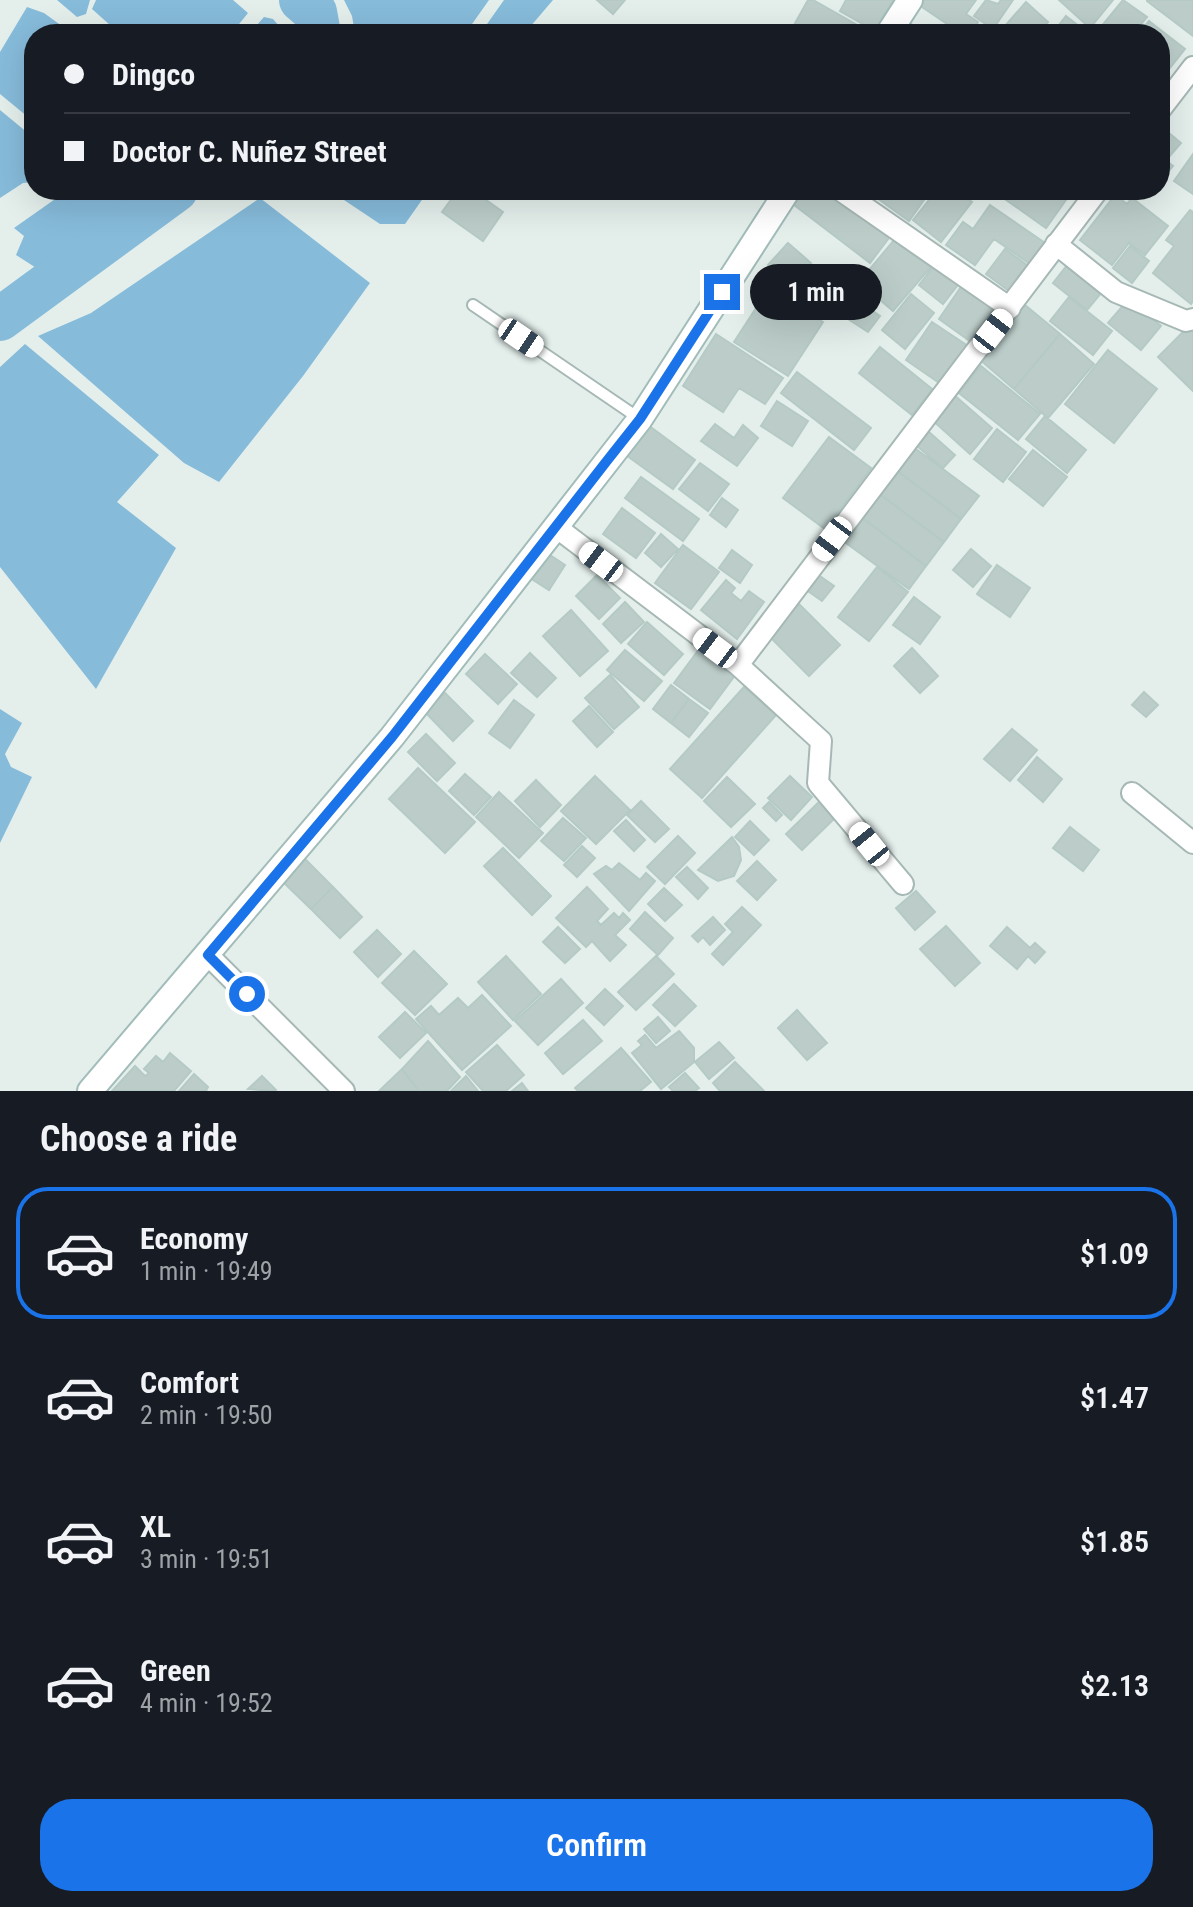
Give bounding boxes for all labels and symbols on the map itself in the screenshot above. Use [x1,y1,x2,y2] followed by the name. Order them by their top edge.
[750,264,882,320] callout: 1 min
[704,274,740,310] route end
[969,305,1017,357] car
[494,315,548,361] car
[808,513,856,565] car
[575,538,627,586] car
[689,624,741,672] car
[845,818,893,870] car
[229,976,265,1012] route start

